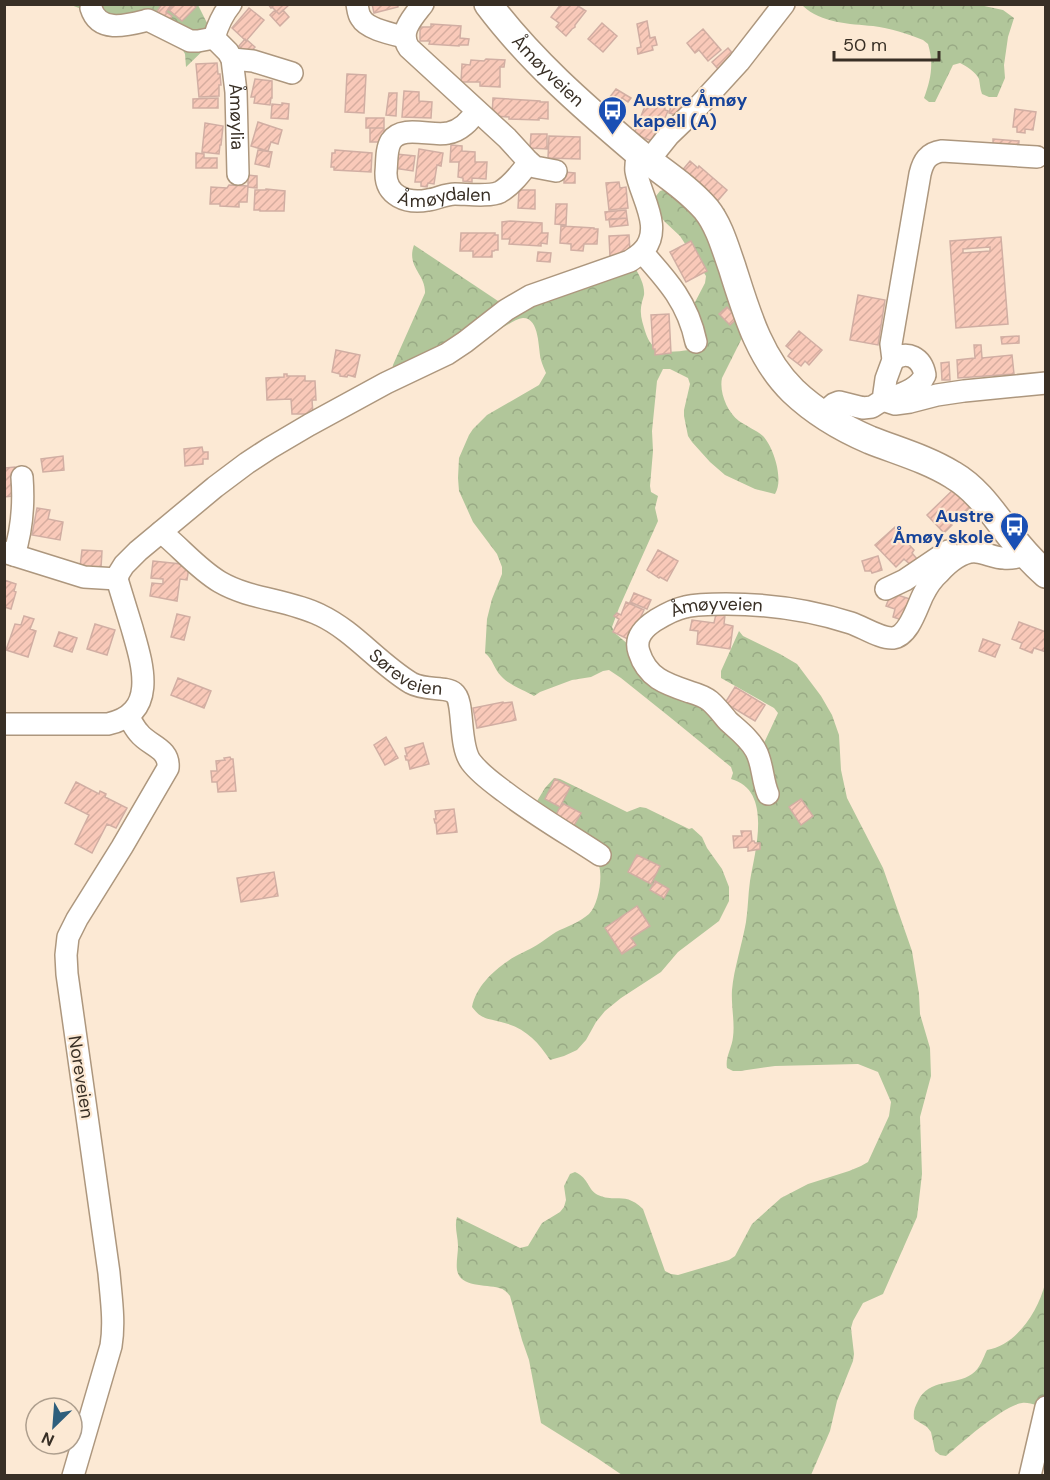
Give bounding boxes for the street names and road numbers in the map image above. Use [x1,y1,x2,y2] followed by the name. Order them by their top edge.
[507,30,589,112] street label: Åmøyveien
[223,82,249,150] street label: Åmøylia
[395,182,491,213] street label: Åmøydalen
[667,592,764,623] street label: Åmøyveien
[364,644,443,701] street label: Søreveien
[63,1034,99,1120] street label: Noreveien

